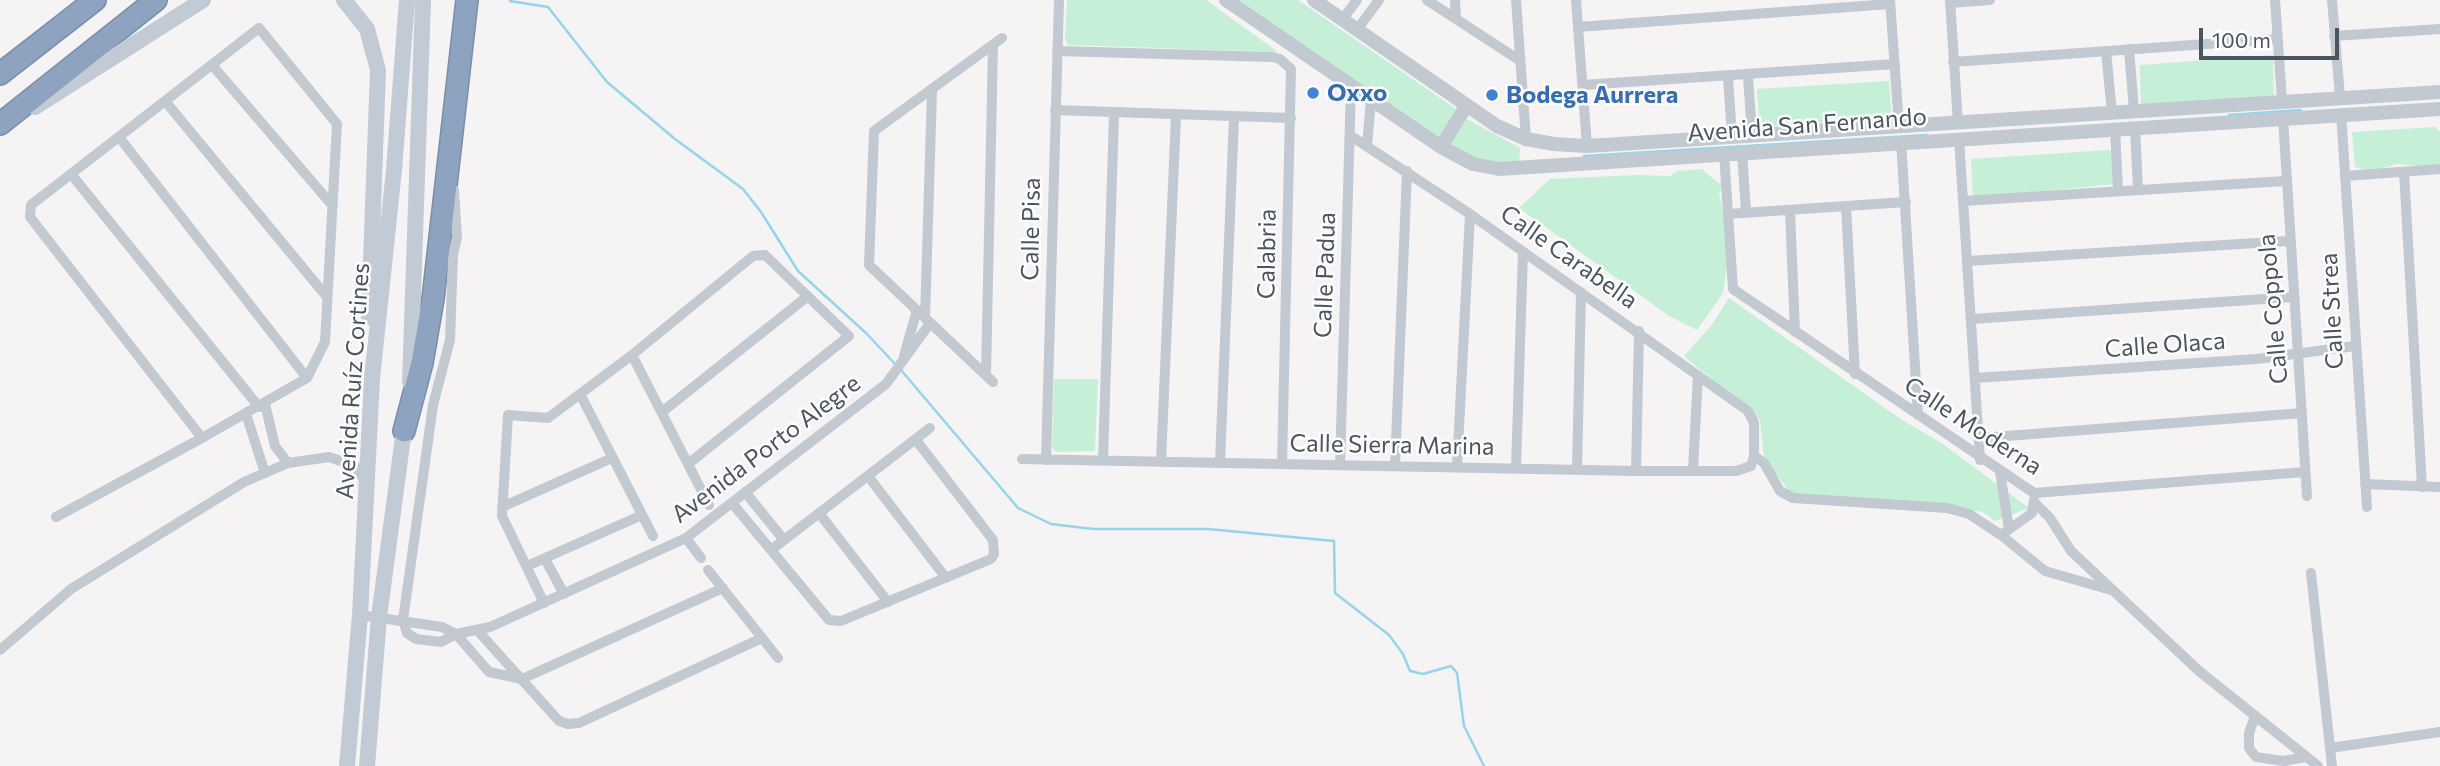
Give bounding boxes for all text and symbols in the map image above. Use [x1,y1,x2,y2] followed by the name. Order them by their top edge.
[2202,14,2342,58] scale bar
[2212,27,2271,52] text: 100 m
[1327,79,1387,107] place label: Oxxo
[1506,81,1678,109] place label: Bodega Aurrera
[1305,85,1321,101] marker: Oxxo
[1484,87,1500,103] marker: Bodega Aurrera
[1686,102,1928,148] street label: Avenida San Fernando
[1016,177,1046,281] street label: Calle Pisa
[1495,199,1643,315] street label: Calle Carabella
[1252,209,1282,299] street label: Calabria
[1308,212,1342,338] street label: Calle Padua
[2252,233,2294,385] street label: Calle Coppola
[2315,252,2349,370] street label: Calle Strea
[330,262,376,500] street label: Avenida Ruíz Cortines
[2104,326,2226,364] street label: Calle Olaca
[666,369,866,529] street label: Avenida Porto Alegre
[1899,371,2047,481] street label: Calle Moderna
[1289,429,1495,461] street label: Calle Sierra Marina

